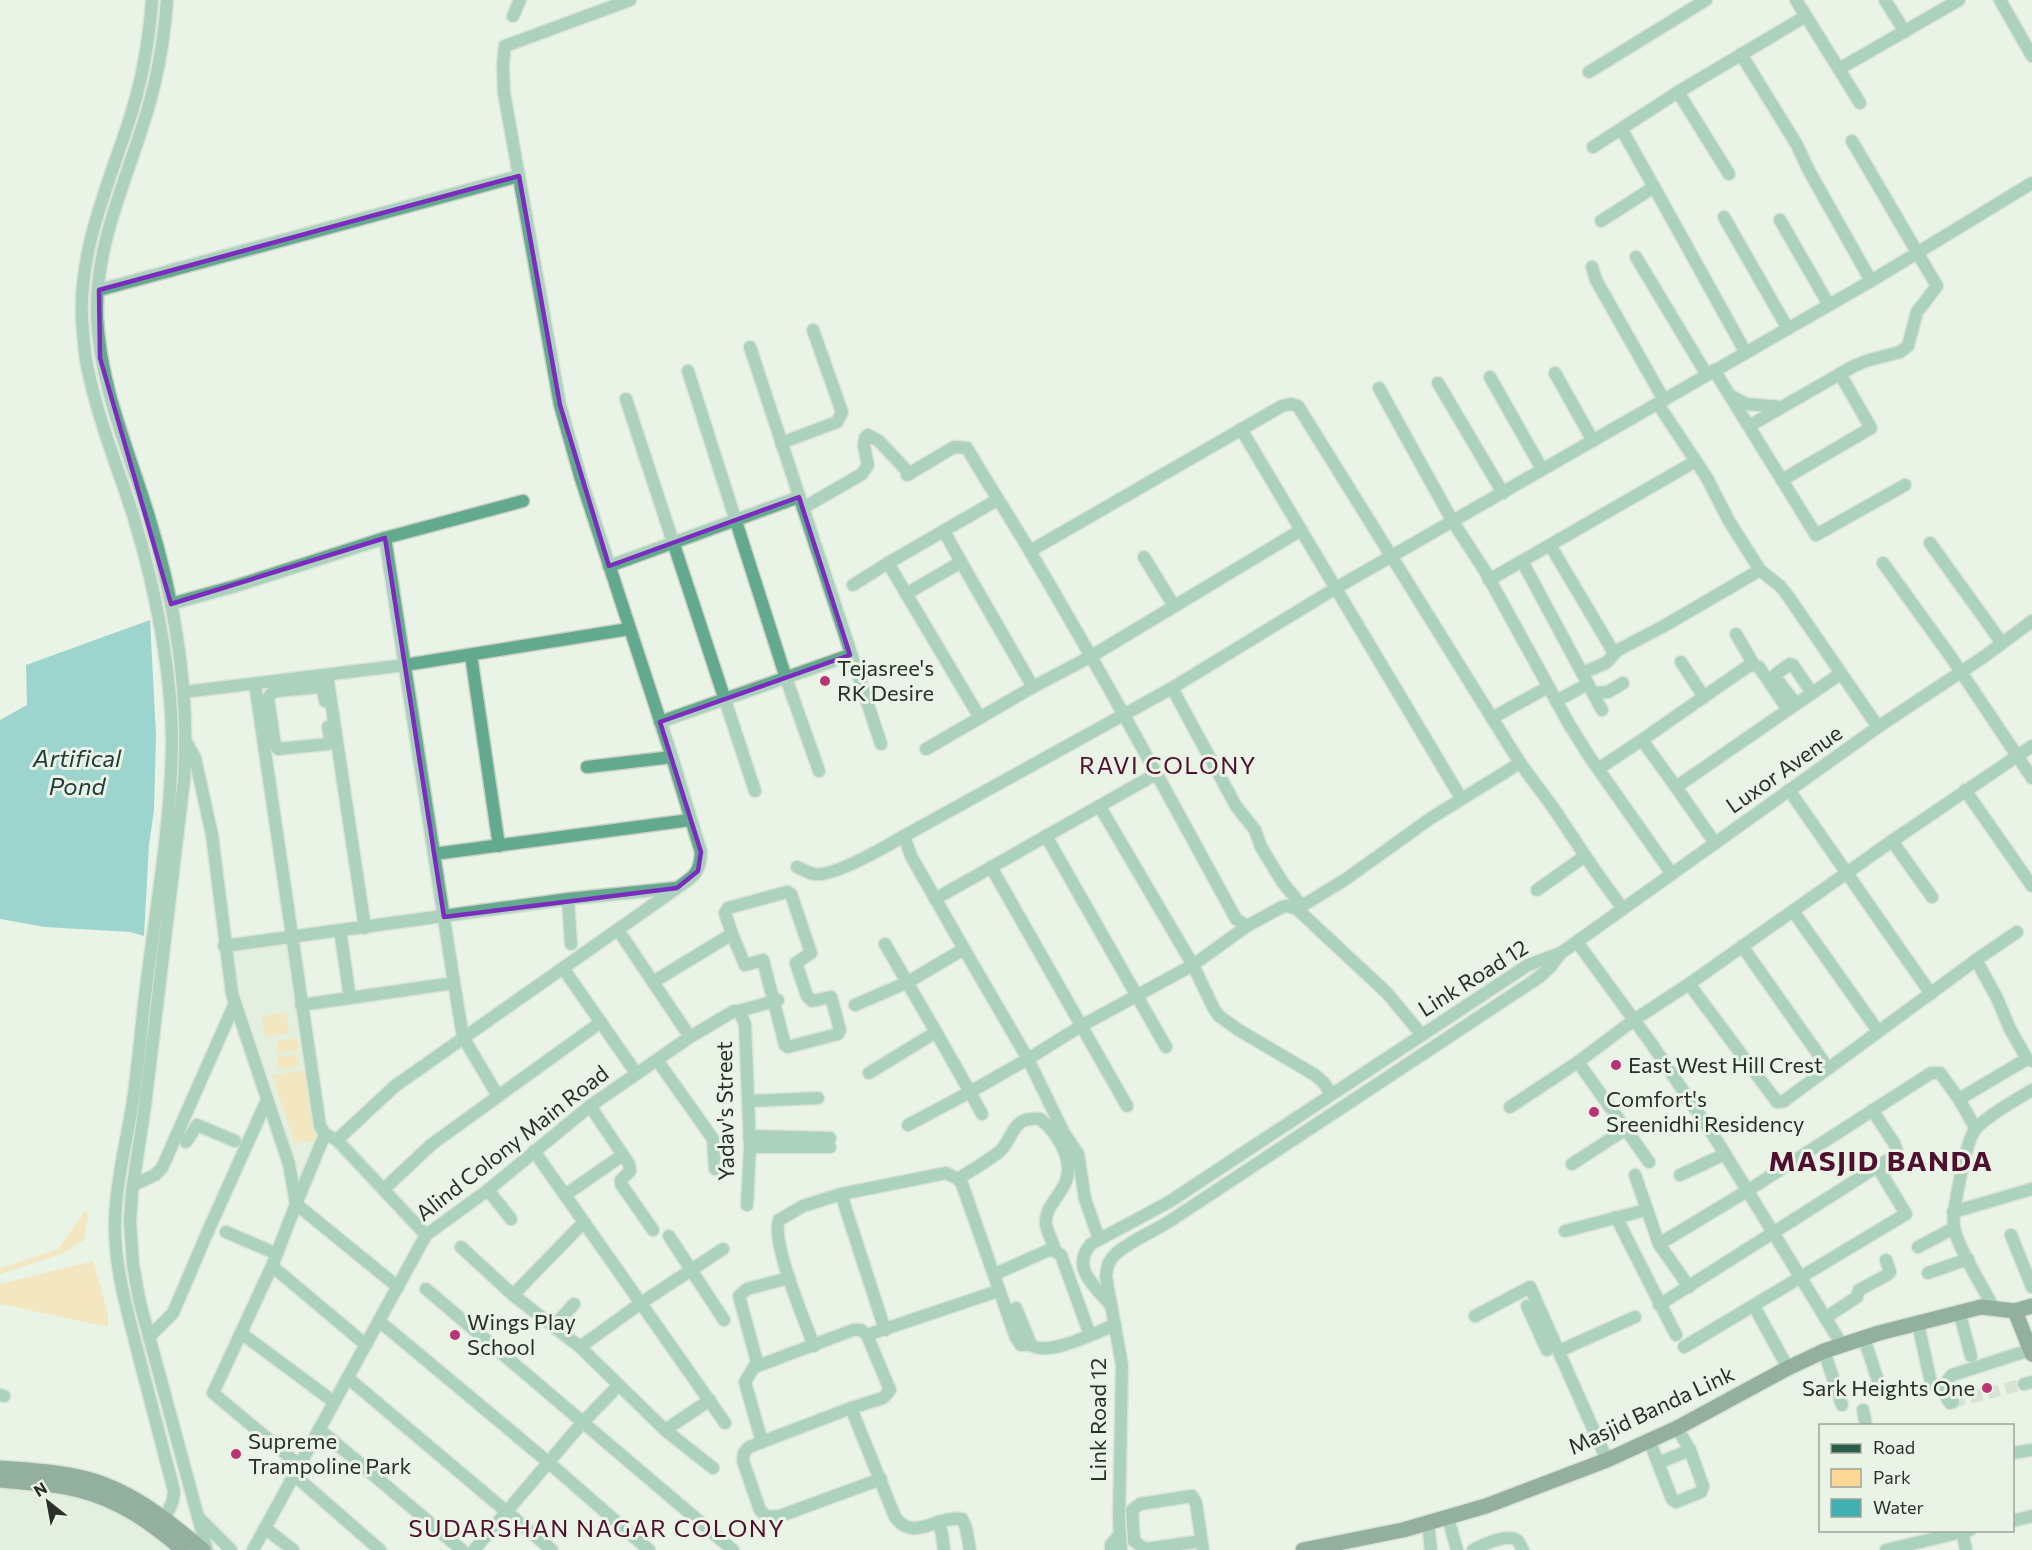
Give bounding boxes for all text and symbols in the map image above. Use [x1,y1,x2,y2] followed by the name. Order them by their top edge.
[837,654,934,706] place label: Tejasree's RK Desire
[818,674,832,688] marker: Tejasree's RK Desire
[1720,719,1847,819] street label: Luxor Avenue
[32,743,122,800] water label: Artifical Pond
[1079,750,1257,779] district label: RAVI COLONY
[1413,933,1533,1022] street label: Link Road 12
[710,1041,739,1181] street label: Yadav's Street
[1628,1051,1823,1078] place label: East West Hill Crest
[1609,1058,1623,1072] marker: East West Hill Crest
[410,1059,613,1226] street label: Alind Colony Main Road
[1606,1085,1804,1137] place label: Comfort's Sreenidhi Residency
[1587,1105,1601,1119] marker: Comfort's Sreenidhi Residency
[1769,1143,1993,1177] district label: MASJID BANDA
[467,1308,576,1360] place label: Wings Play School
[448,1328,462,1342] marker: Wings Play School
[1084,1358,1111,1482] street label: Link Road 12
[1563,1359,1738,1460] street label: Masjid Banda Link
[1802,1374,1975,1401] place label: Sark Heights One
[1980,1381,1994,1395] marker: Sark Heights One
[1819,1424,2014,1532] legend
[248,1427,411,1479] place label: Supreme Trampoline Park
[1873,1436,1915,1458] text: Road
[229,1447,243,1461] marker: Supreme Trampoline Park
[1873,1466,1911,1488] text: Park
[18,1472,78,1532] north arrow
[30,1477,50,1500] text: N
[1873,1496,1924,1518] text: Water
[409,1513,785,1542] district label: SUDARSHAN NAGAR COLONY

